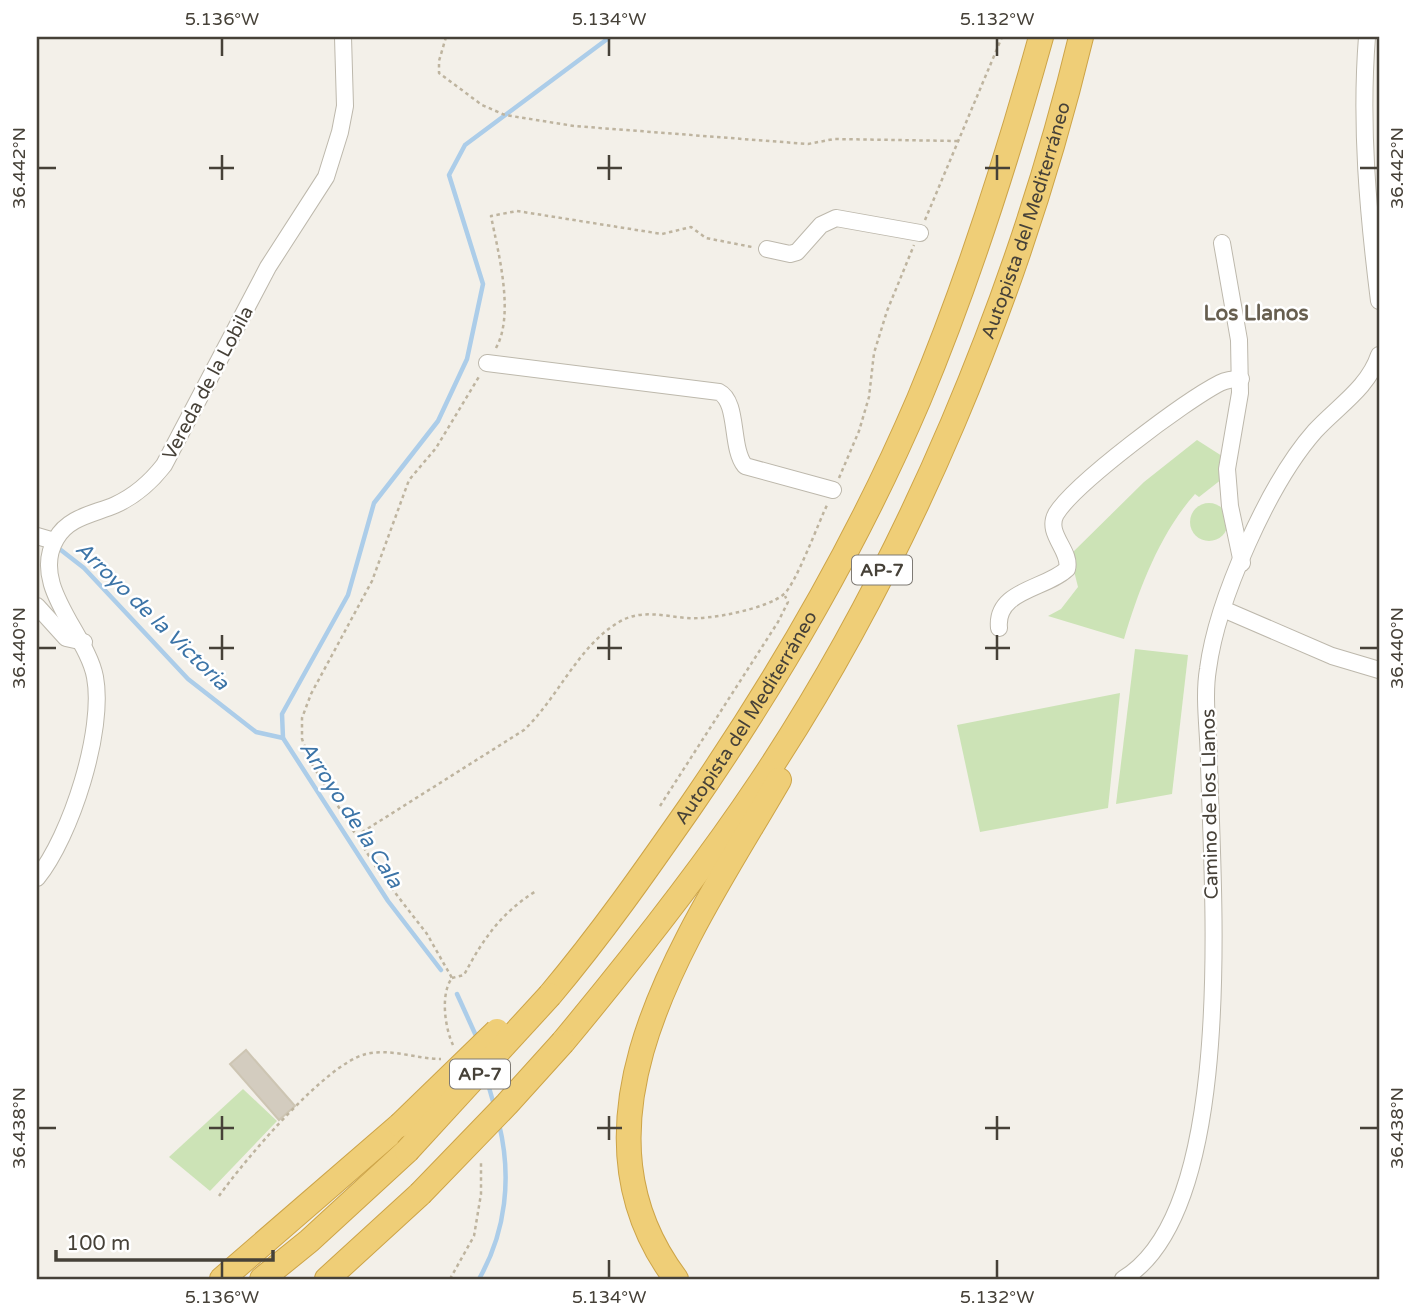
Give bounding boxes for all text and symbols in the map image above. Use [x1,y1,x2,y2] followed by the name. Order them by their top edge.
[185,8,259,30] text: 5.136°W
[572,8,646,30] text: 5.134°W
[960,8,1034,30] text: 5.132°W
[977,100,1075,342] street label: Autopista del Mediterráneo
[8,127,30,209] text: 36.442°N
[1386,127,1408,209] text: 36.442°N
[1203,301,1309,326] district label: Los Llanos
[158,302,258,464] street label: Vereda de la Lobila
[70,537,235,696] water label: Arroyo de la Victoria
[852,556,912,584] road number: AP-7
[8,607,30,689] text: 36.440°N
[670,607,822,829] street label: Autopista del Mediterráneo
[1386,607,1408,689] text: 36.440°N
[1197,708,1223,900] street label: Camino de los Llanos
[294,737,408,894] water label: Arroyo de la Cala
[450,1059,510,1088] road number: AP-7
[8,1087,30,1169] text: 36.438°N
[1386,1087,1408,1169] text: 36.438°N
[56,1218,273,1262] scale bar
[66,1231,130,1256] text: 100 m
[185,1286,259,1308] text: 5.136°W
[572,1286,646,1308] text: 5.134°W
[960,1286,1034,1308] text: 5.132°W

